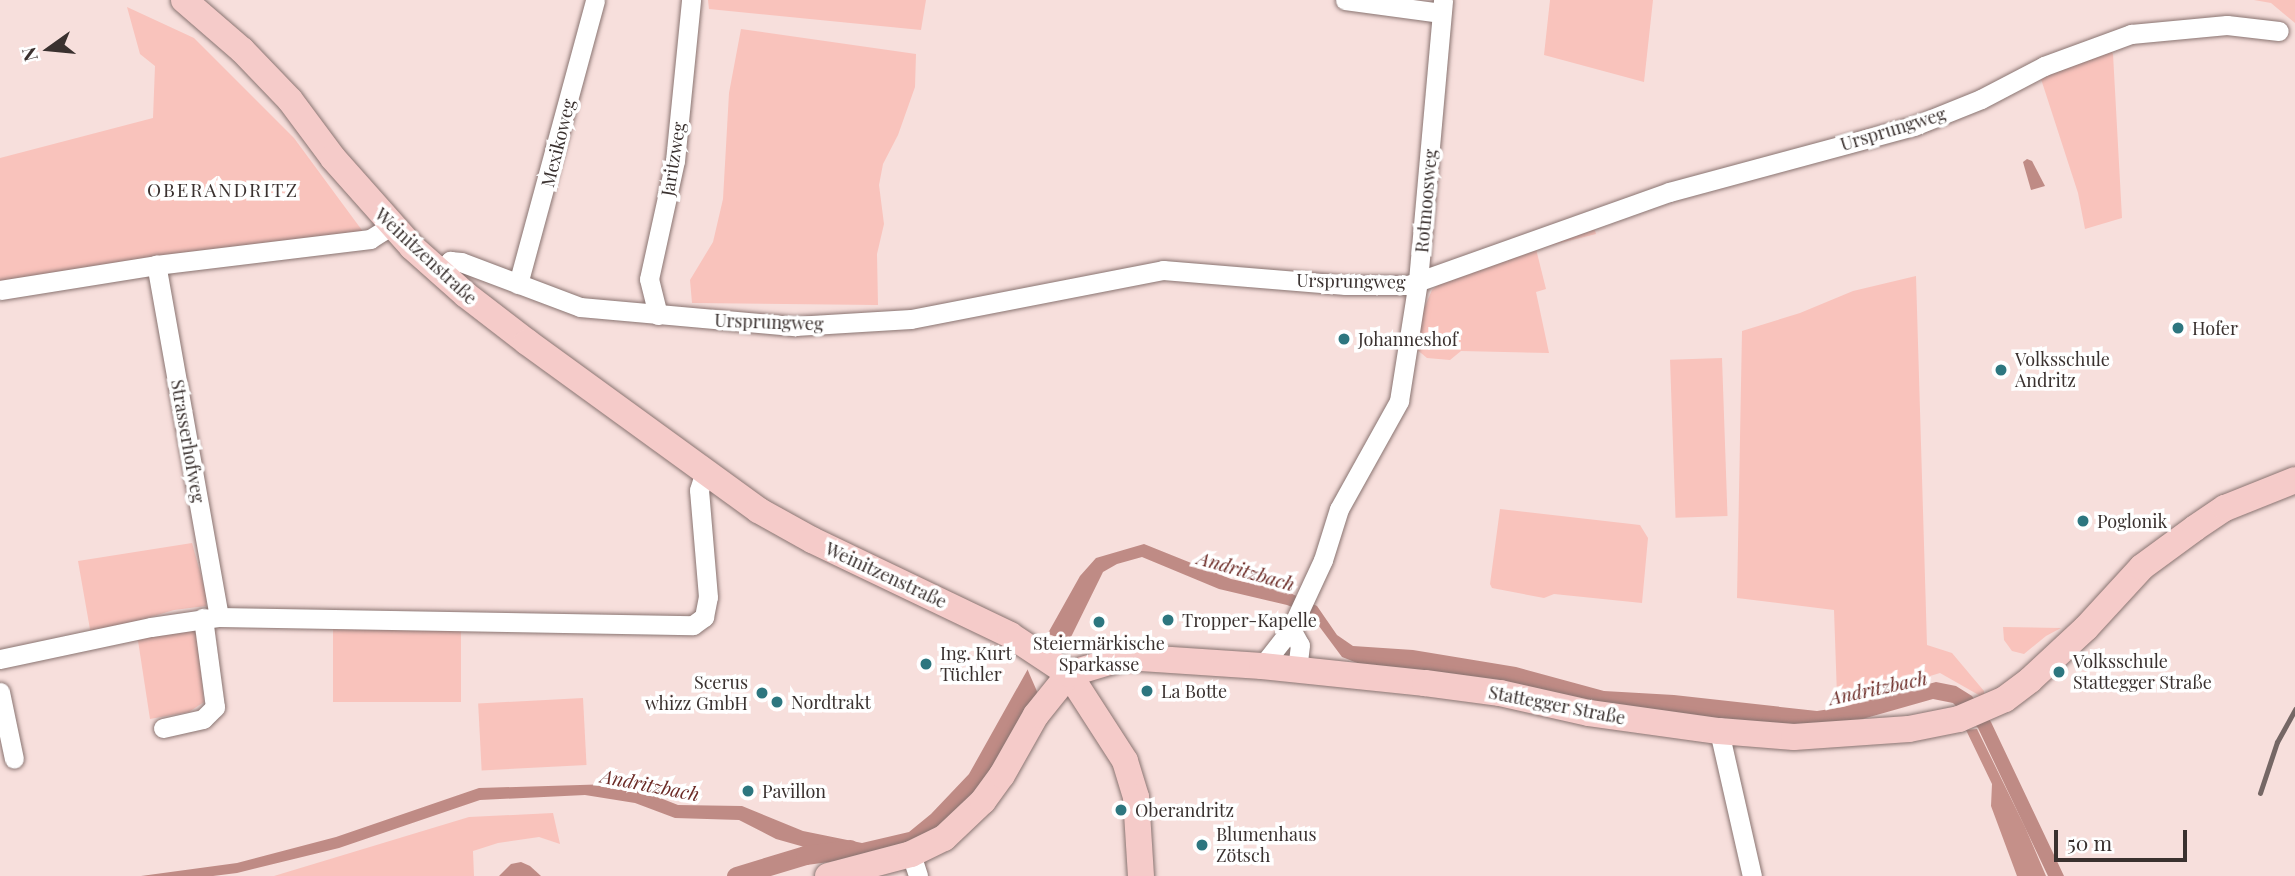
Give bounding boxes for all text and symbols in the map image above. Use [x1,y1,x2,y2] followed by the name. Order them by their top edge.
[14,14,84,84] north arrow
[14,44,43,64] text: N
[537,97,579,189] street label: Mexikoweg
[1838,103,1948,155] street label: Ursprungweg
[656,120,690,198] street label: Jaritzweg
[1411,148,1441,254] street label: Rotmoosweg
[148,179,298,201] district label: OBERANDRITZ
[371,203,481,309] street label: Weinitzenstraße
[1296,269,1406,293] street label: Ursprungweg
[714,309,824,335] street label: Ursprungweg
[2192,317,2238,339] place label: Hofer
[2170,320,2186,336] marker: Hofer
[1358,328,1458,350] place label: Johanneshof
[1336,331,1352,347] marker: Johanneshof
[2015,349,2110,392] place label: Volksschule Andritz
[1993,362,2009,378] marker: Volksschule Andritz
[167,378,209,504] street label: Strasserhofweg
[2097,510,2167,532] place label: Poglonik
[2075,513,2091,529] marker: Poglonik
[822,537,950,613] street label: Weinitzenstraße
[1195,546,1297,596] water label: Andritzbach
[1182,609,1317,631] place label: Tropper-Kapelle
[1160,612,1176,628] marker: Tropper-Kapelle
[1091,614,1107,630] marker: Steiermärkische Sparkasse
[1033,633,1165,676] place label: Steiermärkische Sparkasse
[940,643,1012,686] place label: Ing. Kurt Tüchler
[2073,651,2212,694] place label: Volksschule Stattegger Straße
[918,656,934,672] marker: Ing. Kurt Tüchler
[2051,664,2067,680] marker: Volksschule Stattegger Straße
[1827,666,1929,710] water label: Andritzbach
[645,672,748,714] place label: Scerus whizz GmbH
[1161,680,1227,702] place label: La Botte
[1487,681,1627,729] street label: Stattegger Straße
[1139,683,1155,699] marker: La Botte
[754,685,770,701] marker: Scerus whizz GmbH
[791,691,871,713] place label: Nordtrakt
[769,694,785,710] marker: Nordtrakt
[599,764,701,806] water label: Andritzbach
[762,780,826,802] place label: Pavillon
[740,783,756,799] marker: Pavillon
[1135,799,1234,821] place label: Oberandritz
[1113,802,1129,818] marker: Oberandritz
[2057,816,2190,860] scale bar
[1216,824,1317,866] place label: Blumenhaus Zötsch
[2067,828,2112,856] text: 50 m
[1194,837,1210,853] marker: Blumenhaus Zötsch

